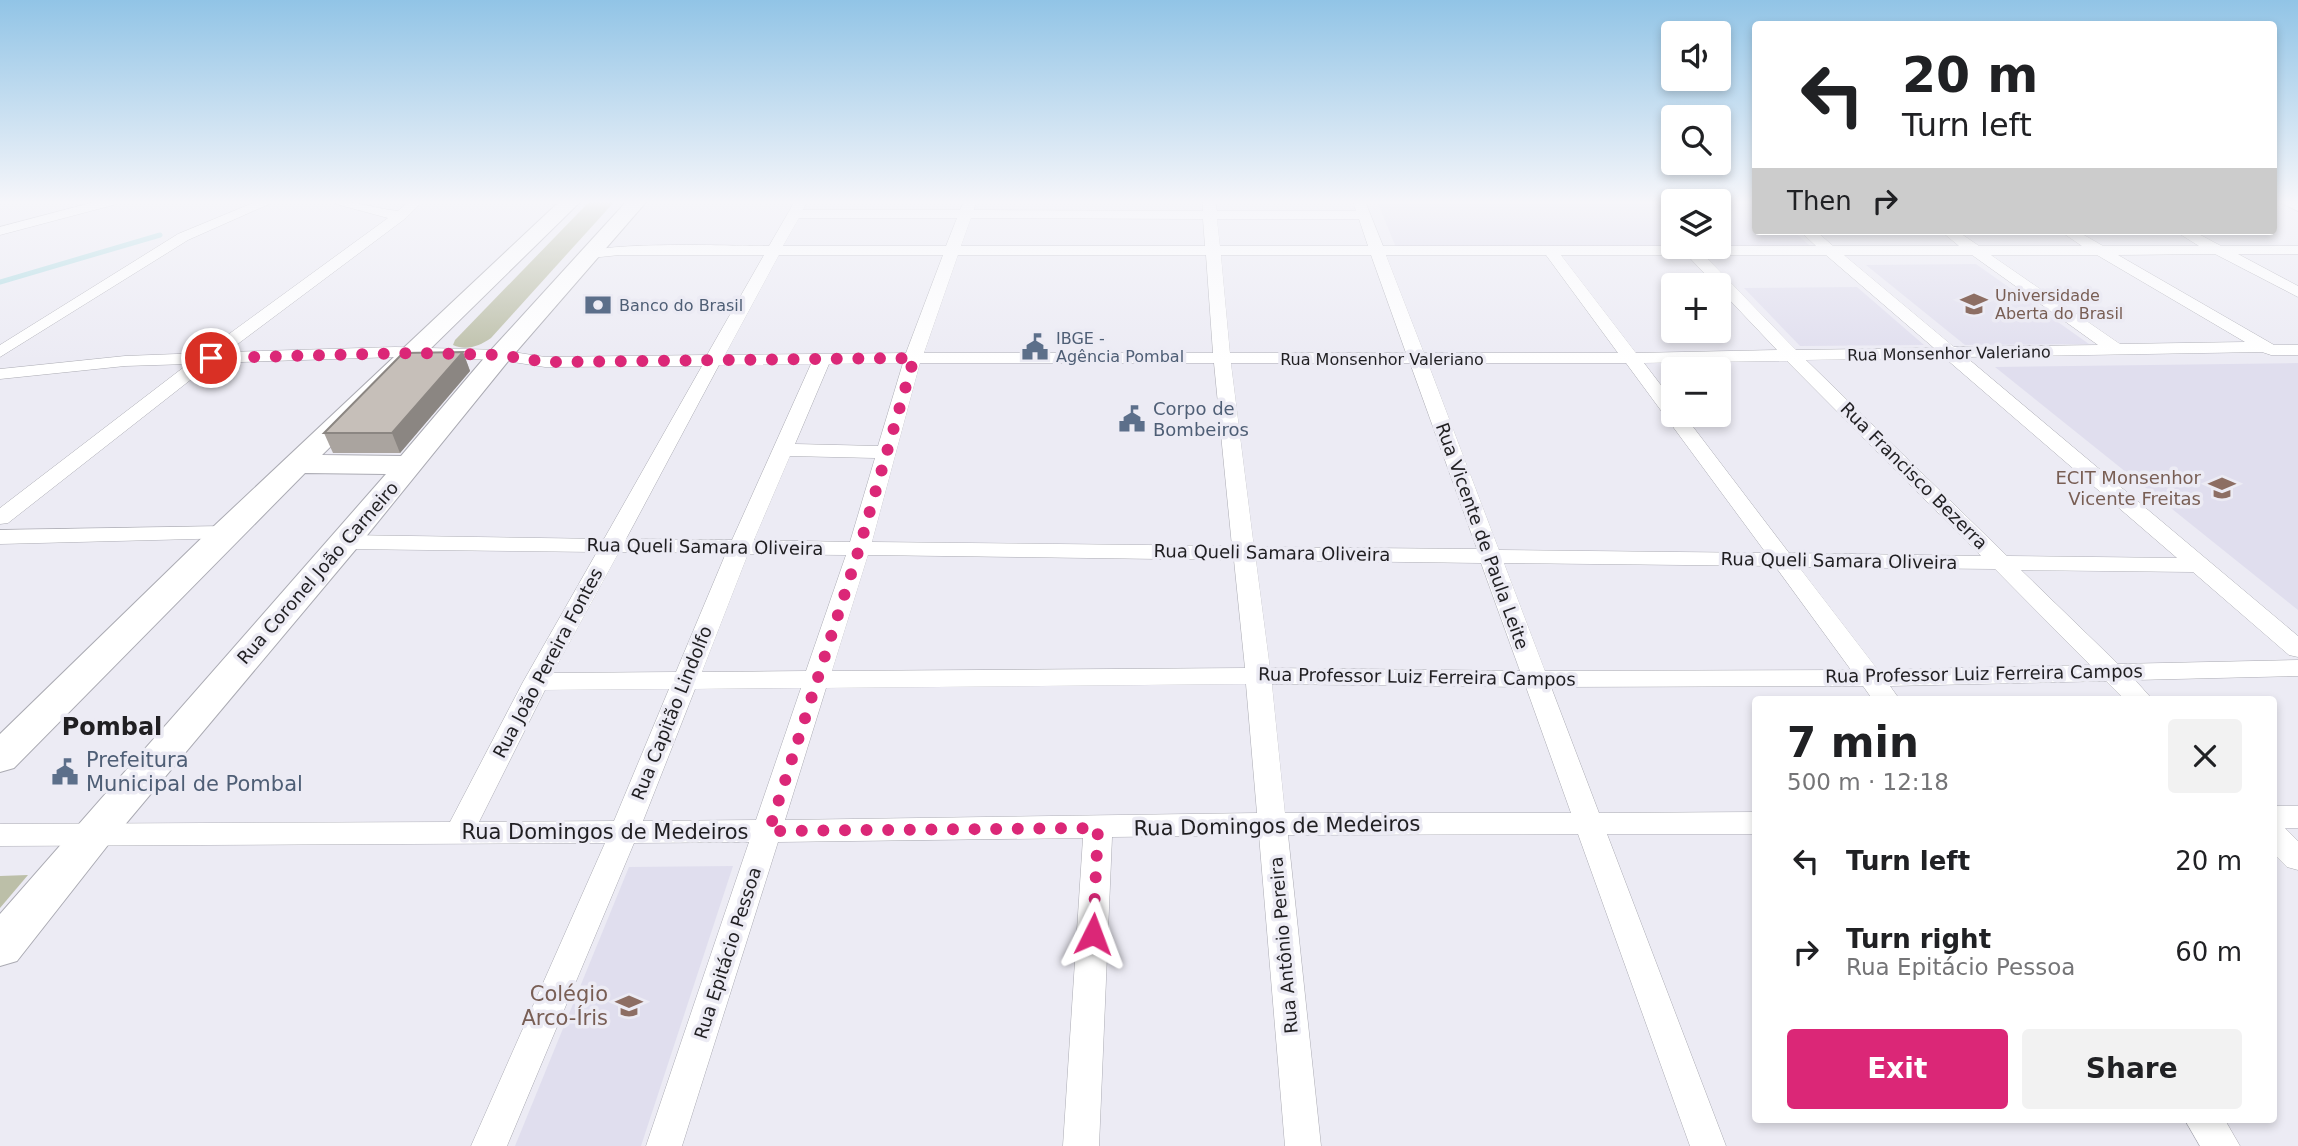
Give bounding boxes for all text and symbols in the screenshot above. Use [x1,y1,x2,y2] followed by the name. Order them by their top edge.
[1661,21,1731,427] map controls
[1661,21,1731,91] button: sound
[1902,47,2038,104] text: 20 m
[1787,49,1878,140] icon: left
[1661,105,1731,175] button: search
[1902,106,2032,144] text: Turn left
[1866,182,1904,220] icon: right
[1787,186,1852,216] text: Then
[1661,189,1731,259] button: layers
[1661,273,1731,343] button: +
[1995,286,2123,323] place label: Universidade Aberta do Brasil
[1959,289,1989,319] school or university icon: Universidade Aberta do Brasil
[583,290,613,320] bank icon: Banco do Brasil
[619,296,743,315] place label: Banco do Brasil
[181,328,241,388] pin
[1056,329,1184,366] place label: IBGE - Agência Pombal
[1020,332,1050,362] public building icon: IBGE - Agência Pombal
[192,339,230,377] icon: arrive
[1847,342,2051,365] street label: Rua Monsenhor Valeriano
[1280,350,1484,369] street label: Rua Monsenhor Valeriano
[1661,357,1731,427] button: −
[1153,398,1249,440] place label: Corpo de Bombeiros
[1837,398,1992,553] street label: Rua Francisco Bezerra
[1117,404,1147,434] public building icon: Corpo de Bombeiros
[1432,420,1533,652] street label: Rua Vicente de Paula Leite
[2055,467,2202,509] place label: ECIT Monsenhor Vicente Freitas
[2207,473,2237,503] school or university icon: ECIT Monsenhor Vicente Freitas
[233,477,403,668] street label: Rua Coronel João Carneiro
[586,534,824,559] street label: Rua Queli Samara Oliveira
[1153,540,1391,565] street label: Rua Queli Samara Oliveira
[1720,548,1958,573] street label: Rua Queli Samara Oliveira
[488,564,607,761] street label: Rua João Pereira Fontes
[627,623,716,803] street label: Rua Capitão Lindolfo
[1825,660,2143,687] street label: Rua Professor Luiz Ferreira Campos
[1258,663,1576,690] street label: Rua Professor Luiz Ferreira Campos
[62,713,162,741] district label: Pombal
[1787,718,1919,767] text: 7 min
[2168,719,2242,793] button: close
[86,748,303,796] place label: Prefeitura Municipal de Pombal
[50,757,80,787] public building icon: Prefeitura Municipal de Pombal
[1787,769,1949,795] text: 500 m · 12:18
[1133,811,1421,841] street label: Rua Domingos de Medeiros
[462,820,748,844] street label: Rua Domingos de Medeiros
[1787,842,1825,880] icon: left
[1846,846,1970,876] text: Turn left
[2175,846,2242,876] text: 20 m
[1265,856,1302,1034] street label: Rua Antônio Pereira
[690,864,765,1041] street label: Rua Epitácio Pessoa
[1056,897,1130,971] position arrow
[1846,924,1991,954] text: Turn right
[1787,933,1825,971] icon: right
[2175,937,2242,967] text: 60 m
[1846,954,2075,980] text: Rua Epitácio Pessoa
[521,982,608,1030] place label: Colégio Arco-Íris
[614,991,644,1021] school or university icon: Colégio Arco-Íris
[1787,1029,2008,1109] button: Exit
[2022,1029,2242,1109] button: Share

